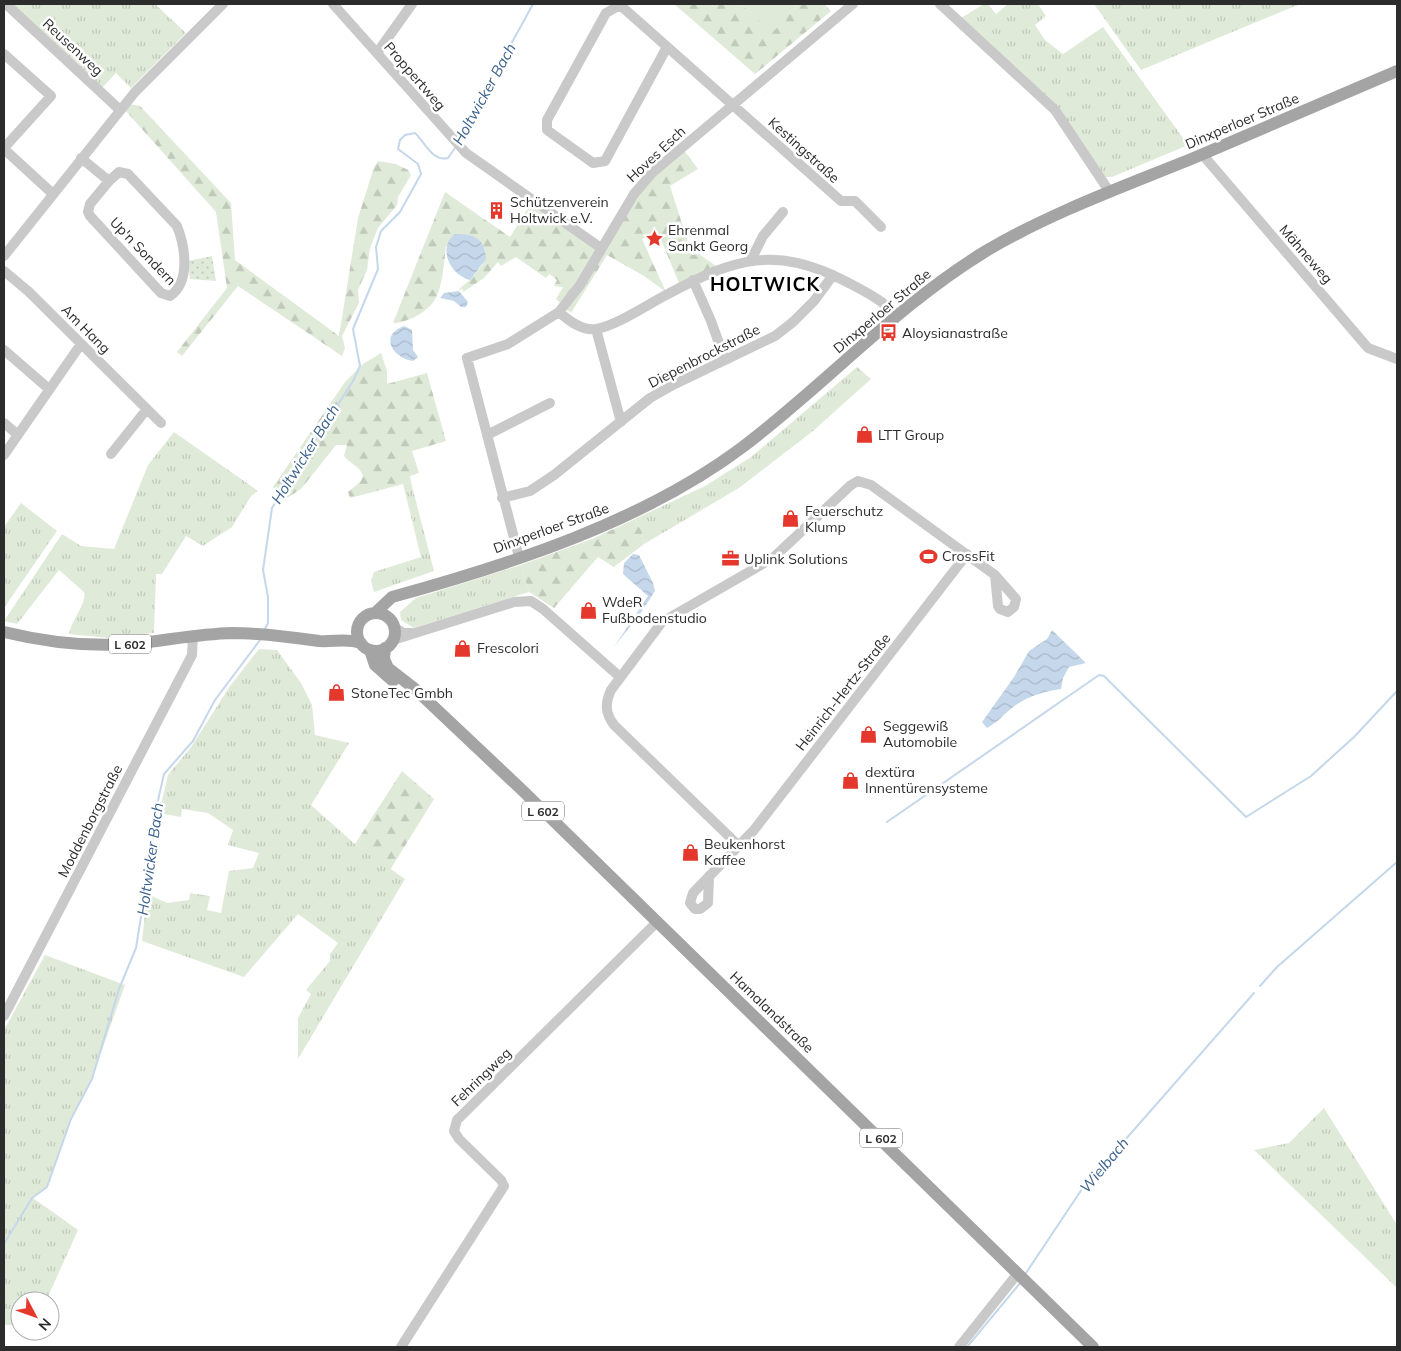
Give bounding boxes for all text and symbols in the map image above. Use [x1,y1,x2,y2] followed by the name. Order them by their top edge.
[39,14,107,80] street label: Reusenweg
[380,38,450,114] street label: Proppertweg
[448,40,520,148] water label: Holtwicker Bach
[1182,89,1302,153] street label: Dinxperloer Straße
[765,113,843,187] street label: Kestingstraße
[623,122,689,186] street label: Hoves Esch
[510,193,609,227] place label: Schützenverein Holtwick e.V.
[486,200,506,220] building icon: Schützenverein Holtwick e.V.
[106,213,180,289] street label: Up'n Sondern
[668,221,748,255] place label: Ehrenmal Sankt Georg
[1275,221,1337,287] street label: Mähneweg
[644,228,664,248] place icon: Ehrenmal Sankt Georg
[830,265,934,357] street label: Dinxperloer Straße
[710,272,820,296] district label: HOLTWICK
[58,301,114,357] street label: Am Hang
[645,320,763,392] street label: Diepenbrockstraße
[878,323,898,343] bus stop icon: Aloysianastraße
[902,324,1008,342] place label: Aloysianastraße
[267,401,343,507] water label: Holtwicker Bach
[854,425,874,445] shop icon: LTT Group
[878,426,944,444] place label: LTT Group
[491,499,611,557] street label: Dinxperloer Straße
[805,502,883,536] place label: Feuerschutz Klump
[781,509,801,529] shop icon: Feuerschutz Klump
[918,546,938,566] sports icon: CrossFit
[942,547,995,565] place label: CrossFit
[720,549,740,569] office icon: Uplink Solutions
[744,550,848,568] place label: Uplink Solutions
[602,593,707,627] place label: WdeR Fußbodenstudio
[578,600,598,620] shop icon: WdeR Fußbodenstudio
[792,630,894,754] street label: Heinrich-Hertz-Straße
[109,634,151,654] road number: L 602
[453,638,473,658] shop icon: Frescolori
[477,639,539,657] place label: Frescolori
[327,683,347,703] shop icon: StoneTec Gmbh
[351,684,453,702] place label: StoneTec Gmbh
[883,717,957,751] place label: Seggewiß Automobile
[859,724,879,744] shop icon: Seggewiß Automobile
[54,762,126,880] street label: Moddenborgstraße
[865,763,988,797] place label: dextüra Innentürensysteme
[841,770,861,790] shop icon: dextüra Innentürensysteme
[133,801,167,917] water label: Holtwicker Bach
[522,801,564,820] road number: L 602
[704,835,785,869] place label: Beukenhorst Kaffee
[680,842,700,862] shop icon: Beukenhorst Kaffee
[726,967,818,1057] street label: Hamalandstraße
[447,1044,515,1110] street label: Fehringweg
[860,1128,902,1148] road number: L 602
[1075,1133,1133,1196] water label: Wielbach
[10,1291,60,1341] north arrow
[35,1315,55,1334] text: N

